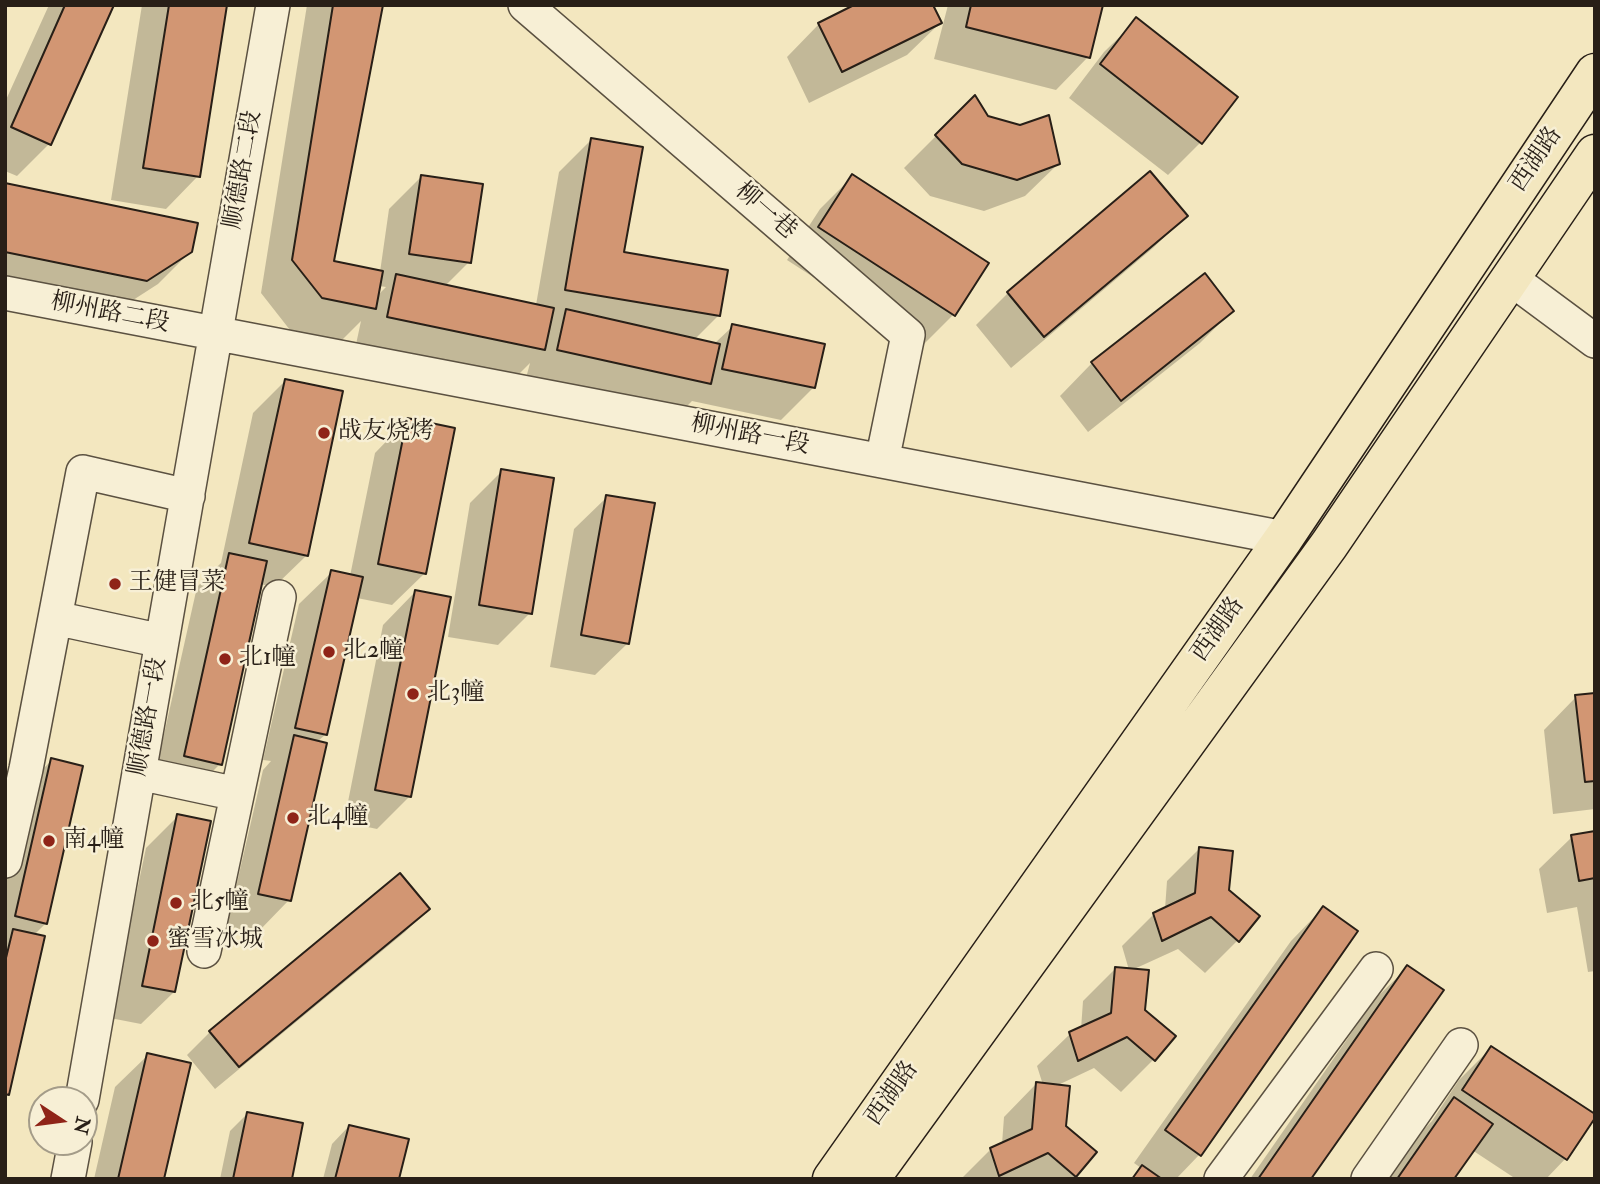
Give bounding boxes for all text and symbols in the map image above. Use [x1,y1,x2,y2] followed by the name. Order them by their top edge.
[219,108,269,232] street label: 顺德路二段
[1505,122,1569,198] street label: 西湖路
[728,178,802,246] street label: 柳一巷
[48,288,172,340] street label: 柳州路二段
[688,410,812,462] street label: 柳州路一段
[338,419,434,447] place label: 战友烧烤
[316,425,332,441] marker: 战友烧烤
[129,570,225,598] place label: 王健冒菜
[107,576,123,592] marker: 王健冒菜
[1187,592,1251,668] street label: 西湖路
[343,638,403,666] place label: 北2幢
[321,644,337,660] marker: 北2幢
[239,645,296,673] place label: 北1幢
[217,651,233,667] marker: 北1幢
[124,655,174,779] street label: 顺德路一段
[427,680,484,708] place label: 北3幢
[405,686,421,702] marker: 北3幢
[307,804,368,832] place label: 北4幢
[285,810,301,826] marker: 北4幢
[63,827,124,855] place label: 南4幢
[41,833,57,849] marker: 南4幢
[190,889,249,917] place label: 北5幢
[168,895,184,911] marker: 北5幢
[167,927,263,955] place label: 蜜雪冰城
[145,933,161,949] marker: 蜜雪冰城
[861,1056,925,1132] street label: 西湖路
[28,1086,98,1156] north arrow
[68,1114,95,1136] text: N

